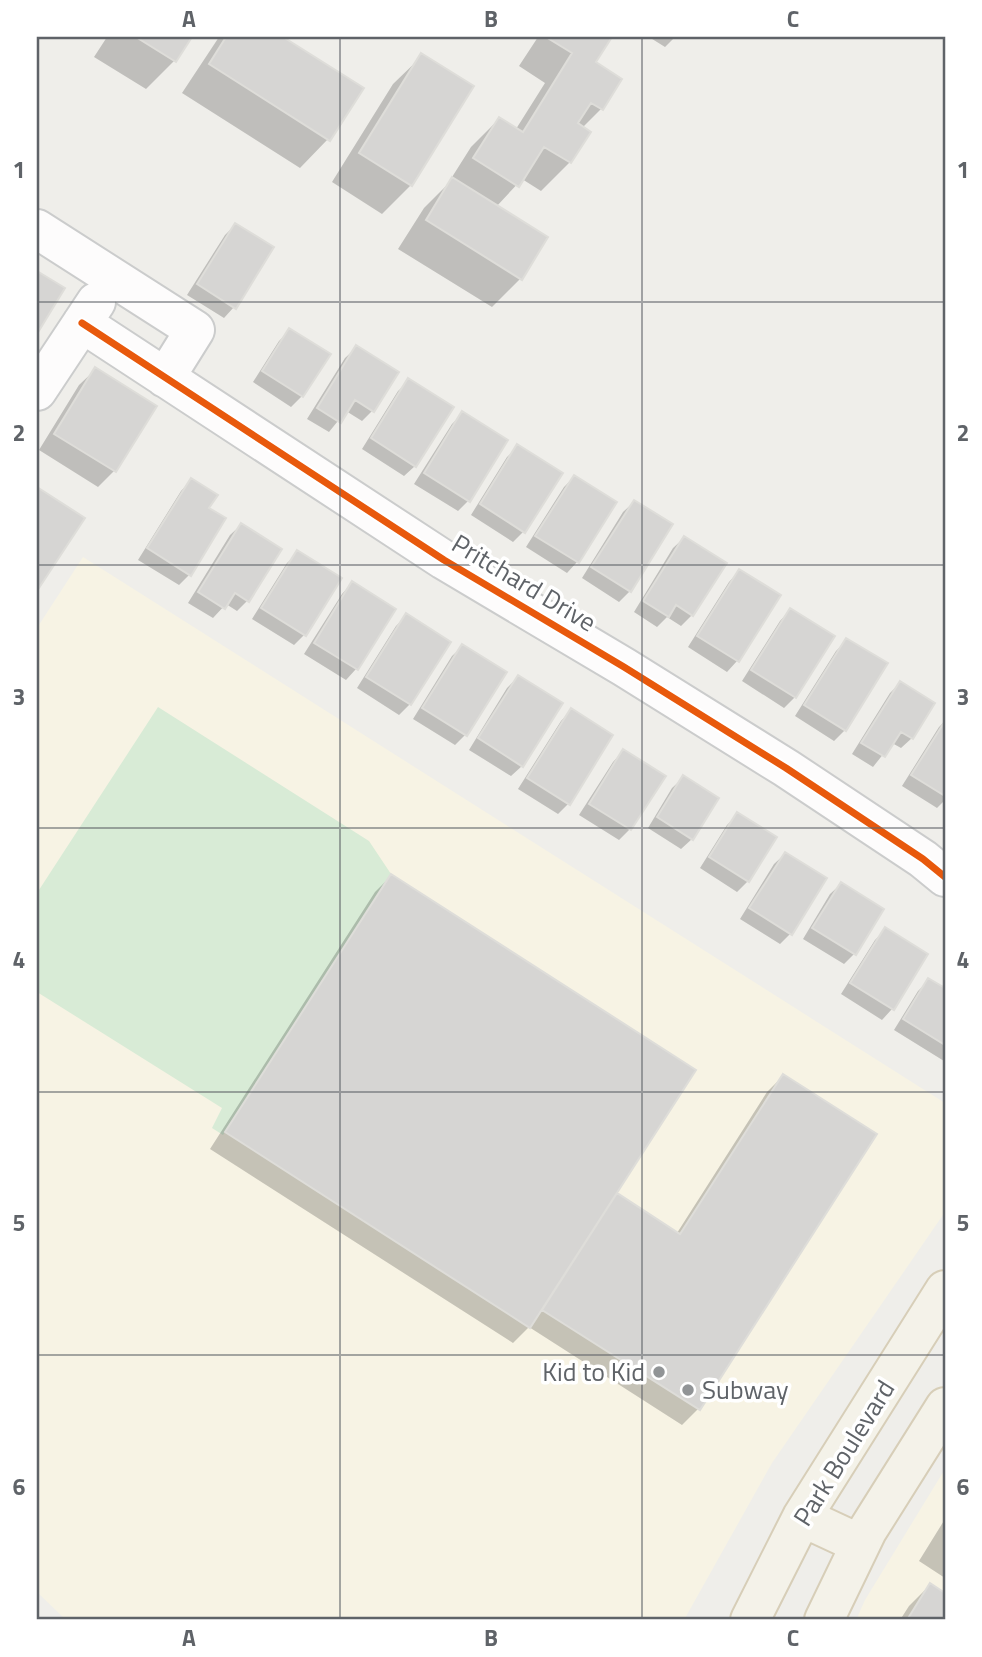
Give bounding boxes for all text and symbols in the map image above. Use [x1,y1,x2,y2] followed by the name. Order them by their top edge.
[182,1,196,36] text: A
[484,1,498,36] text: B
[787,1,799,36] text: C
[13,152,25,187] text: 1
[957,152,969,187] text: 1
[13,415,25,450] text: 2
[957,415,969,450] text: 2
[445,524,604,641] street label: Pritchard Drive
[13,679,25,714] text: 3
[957,679,969,714] text: 3
[13,942,25,977] text: 4
[957,942,969,977] text: 4
[13,1205,25,1240] text: 5
[957,1205,969,1240] text: 5
[542,1352,645,1391] place label: Kid to Kid
[651,1364,667,1380] marker: Kid to Kid
[702,1370,789,1409] place label: Subway
[783,1372,904,1533] street label: Park Boulevard
[680,1382,696,1398] marker: Subway
[13,1469,26,1504] text: 6
[957,1469,970,1504] text: 6
[182,1620,196,1655] text: A
[484,1620,498,1655] text: B
[787,1620,799,1655] text: C

